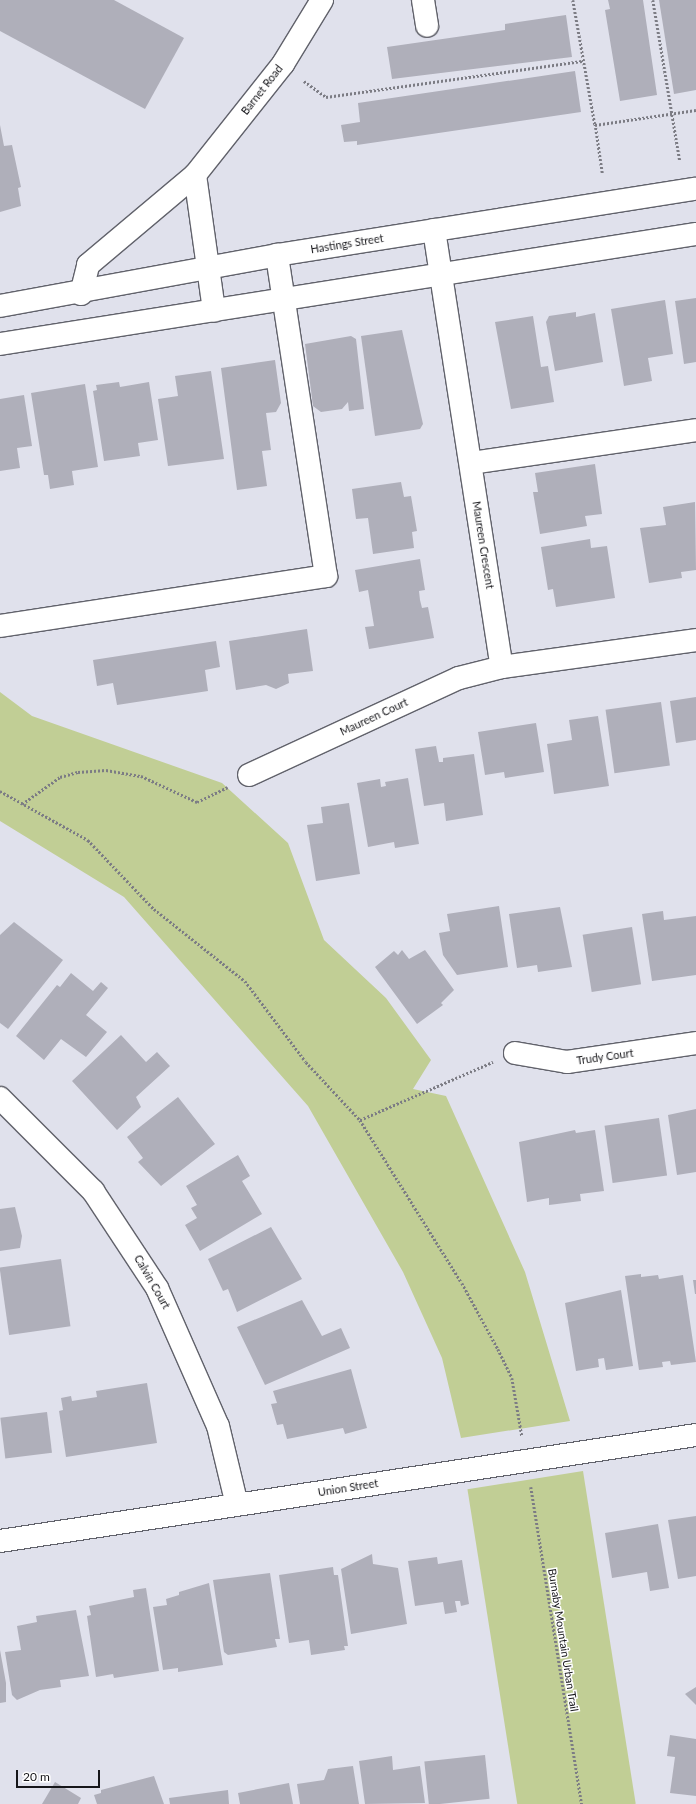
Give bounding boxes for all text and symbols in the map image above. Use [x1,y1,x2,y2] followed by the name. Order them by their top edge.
[238,62,286,118] street label: Barnet Road
[310,232,384,256] street label: Hastings Street
[470,500,496,590] street label: Maureen Crescent
[338,695,410,739] street label: Maureen Court
[576,1046,634,1068] street label: Trudy Court
[131,1253,173,1311] street label: Calvin Court
[317,1477,379,1499] street label: Union Street
[545,1567,581,1713] street label: Burnaby Mountain Urban Trail
[18,1762,102,1788] scale bar
[23,1769,50,1784] text: 20 m

